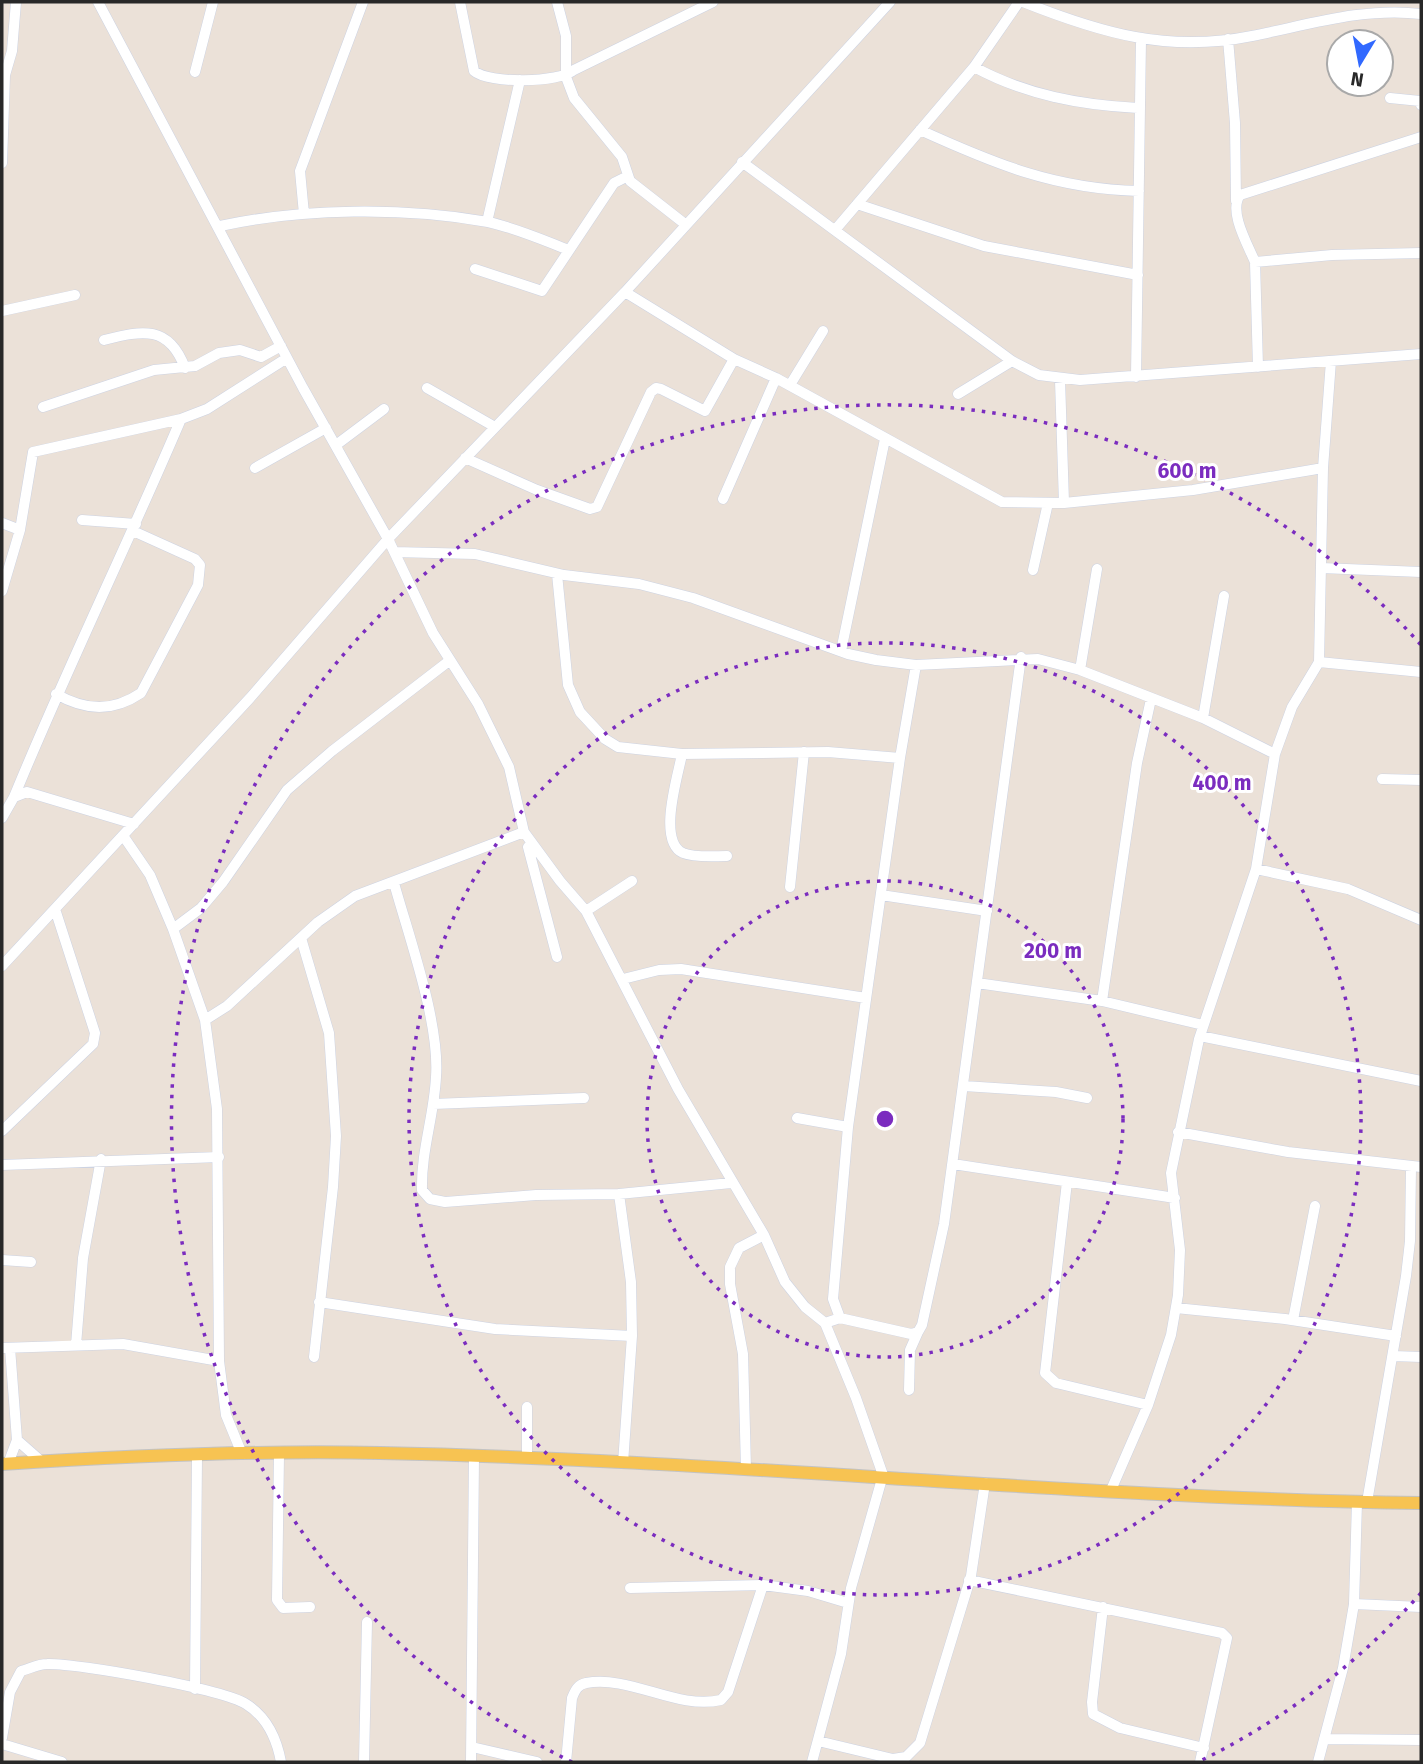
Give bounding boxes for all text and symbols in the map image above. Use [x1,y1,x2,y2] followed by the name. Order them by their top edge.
[1325,28,1395,98] north arrow
[1349,67,1365,92] text: N
[1157,458,1217,484] text: 600 m
[1192,770,1252,796] text: 400 m
[1024,938,1082,964] text: 200 m
[873,1107,897,1131] centre of rings

